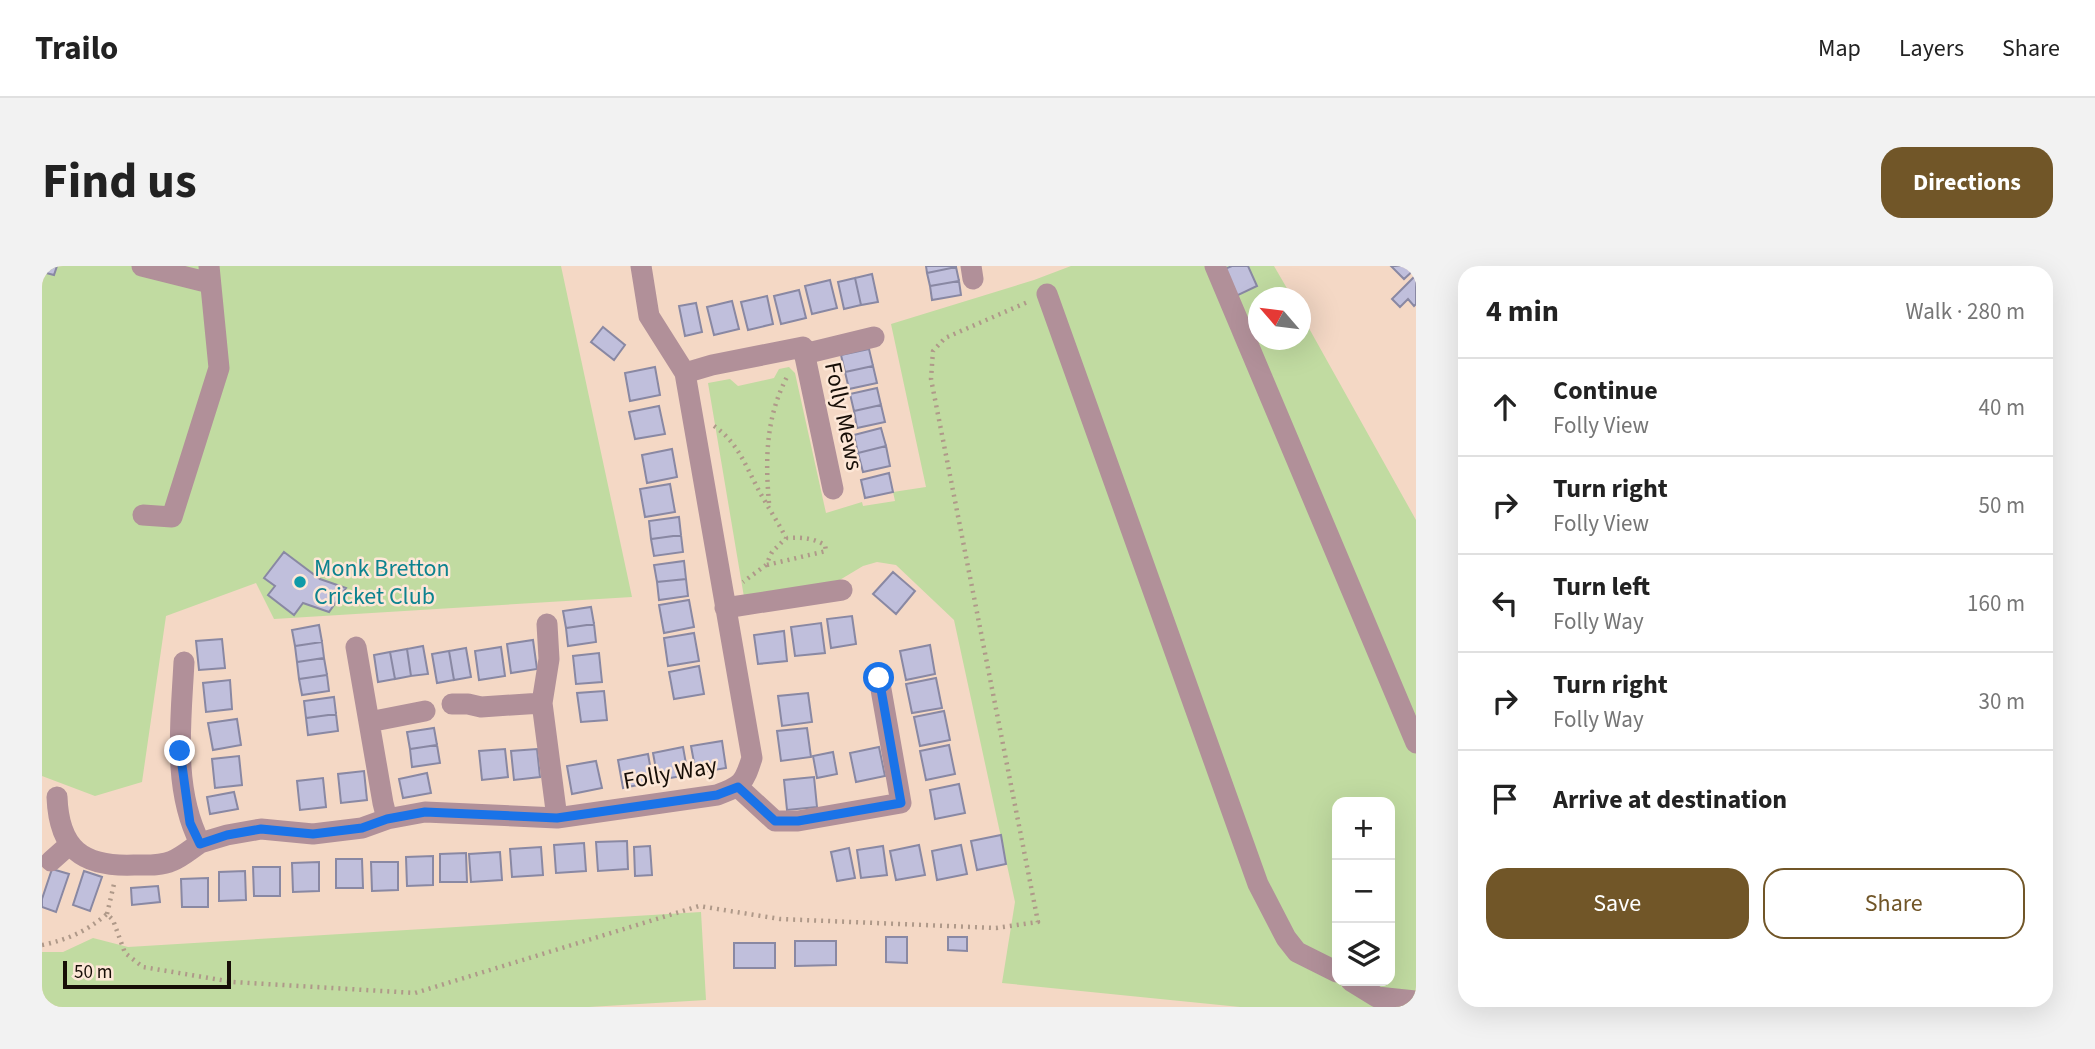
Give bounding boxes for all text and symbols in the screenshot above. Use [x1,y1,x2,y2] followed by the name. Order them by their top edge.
[35,25,118,72] text: Trailo
[1818,31,1861,66] text: Map
[1899,31,1964,66] text: Layers
[2002,31,2060,66] text: Share
[42,147,197,217] text: Find us
[1881,147,2053,218] button: Directions
[1248,287,1311,350] north arrow
[1486,290,1559,333] text: 4 min
[1906,295,2025,328] text: Walk · 280 m
[815,359,872,473] street label: Folly Mews
[1553,372,1658,409] text: Continue
[1486,388,1524,426] icon: ahead
[1978,391,2025,424] text: 40 m
[1553,409,1649,442] text: Folly View
[1553,470,1668,507] text: Turn right
[1486,486,1524,524] icon: right
[1978,489,2025,522] text: 50 m
[1553,507,1649,540] text: Folly View
[314,551,450,614] place label: Monk Bretton Cricket Club
[1553,568,1650,605] text: Turn left
[292,574,308,590] marker: Monk Bretton Cricket Club
[1486,584,1524,622] icon: left
[1967,587,2025,620] text: 160 m
[1553,605,1644,638] text: Folly Way
[863,662,894,693] route start
[1553,666,1668,703] text: Turn right
[1486,682,1524,720] icon: right
[1978,685,2025,718] text: 30 m
[1553,703,1644,736] text: Folly Way
[164,735,195,766] route end
[620,748,720,799] street label: Folly Way
[1486,780,1524,818] icon: arrive
[1553,781,1787,818] text: Arrive at destination
[1332,797,1395,986] map controls
[1332,797,1395,860] button: +
[1332,860,1395,923] button: −
[1486,868,1749,939] button: Save
[1763,868,2025,939] button: Share
[1332,923,1395,986] button: layers
[63,958,231,990] scale bar
[74,959,112,986] text: 50 m

